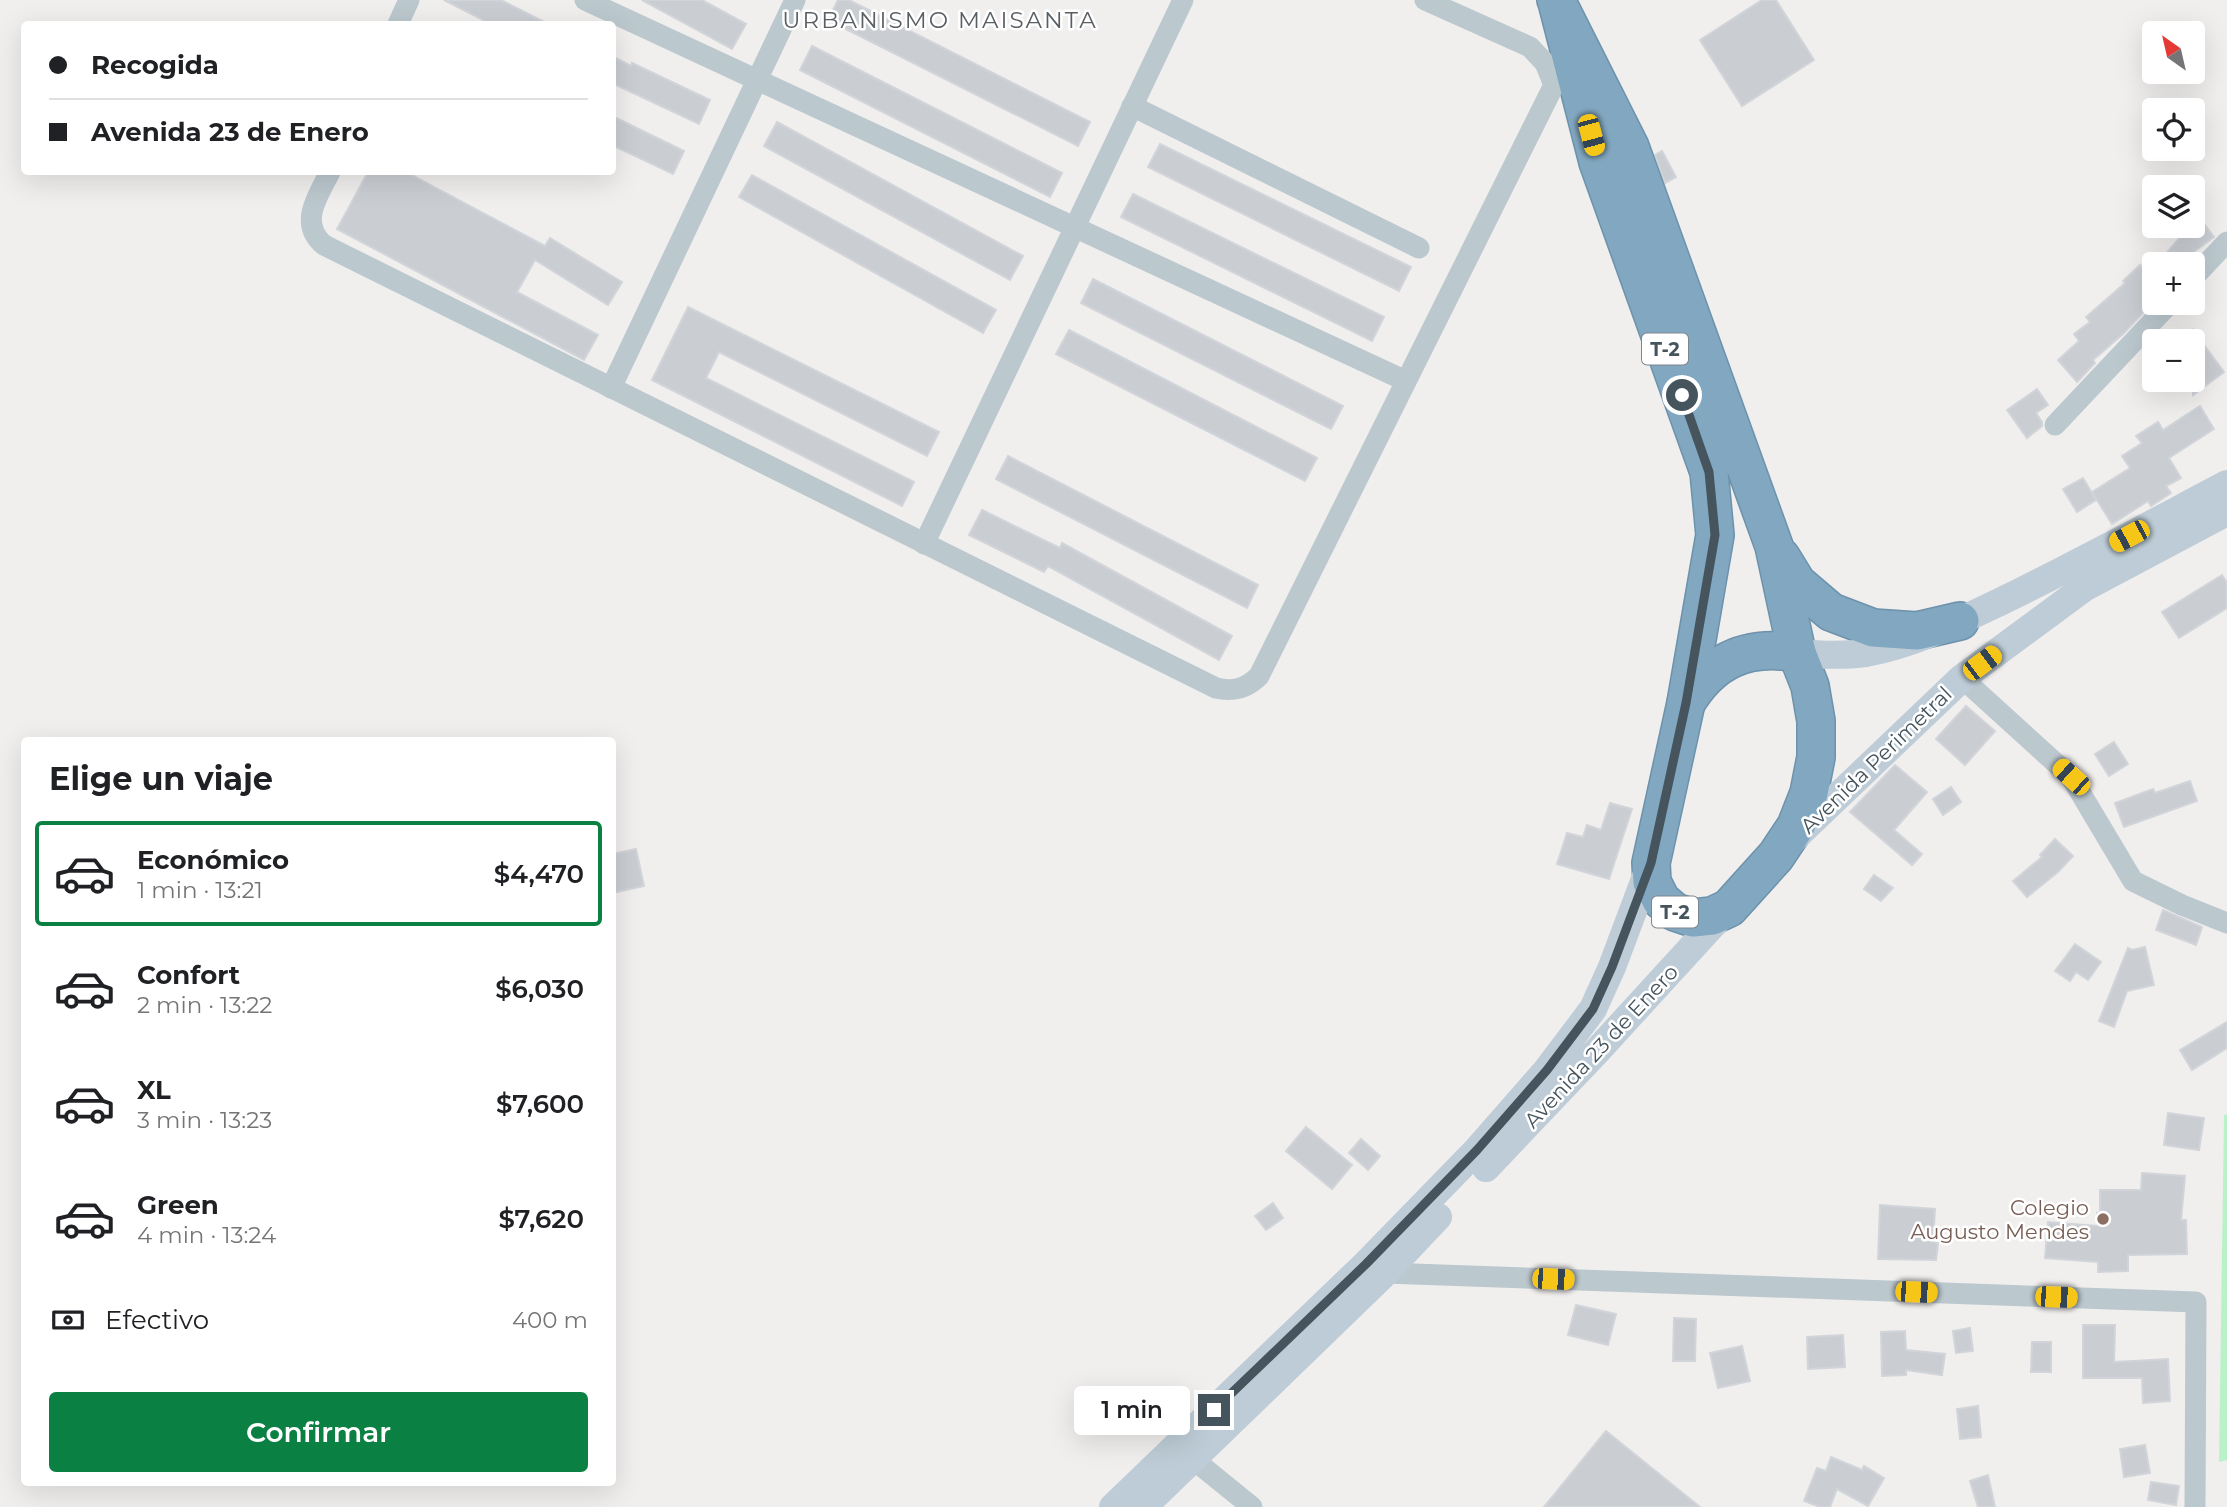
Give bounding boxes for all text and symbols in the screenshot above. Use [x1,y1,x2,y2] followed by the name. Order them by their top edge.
[782,6,1098,34] district label: URBANISMO MAISANTA
[2142,21,2205,84] north arrow
[2142,21,2205,392] map controls
[91,49,219,81] text: Recogida
[2142,98,2205,161] button: locate
[1576,112,1607,158] car
[91,116,369,148] text: Avenida 23 de Enero
[2142,175,2205,238] button: layers
[2142,252,2205,315] button: +
[2142,329,2205,392] button: −
[1642,334,1688,364] road number: T-2
[1666,379,1698,411] route start
[2106,517,2153,555] car
[1959,642,2006,684] car
[1795,681,1957,839] street label: Avenida Perimetral
[2049,755,2094,799] car
[49,759,273,798] text: Elige un viaje
[53,842,116,905] icon: car
[137,844,289,876] text: Económico
[494,858,584,890] text: $4,470
[137,876,263,904] text: 1 min · 13:21
[1652,896,1698,928] road number: T-2
[53,957,116,1020] icon: car
[137,959,240,991] text: Confort
[1519,959,1683,1133] street label: Avenida 23 de Enero
[495,973,584,1005] text: $6,030
[137,991,272,1019] text: 2 min · 13:22
[53,1072,116,1135] icon: car
[137,1074,171,1106] text: XL
[496,1088,584,1120] text: $7,600
[137,1106,272,1134] text: 3 min · 13:23
[53,1187,116,1250] icon: car
[137,1189,219,1221] text: Green
[1910,1195,2089,1244] place label: Colegio Augusto Mendes
[498,1203,584,1235] text: $7,620
[2095,1211,2111,1227] marker: Colegio Augusto Mendes
[137,1221,276,1249] text: 4 min · 13:24
[1532,1268,1575,1290] car
[1895,1281,1938,1303] car
[2035,1286,2078,1308] car
[49,1301,87,1339] icon: cash
[105,1304,209,1336] text: Efectivo
[512,1306,588,1334] text: 400 m
[1074,1386,1190,1434] callout: 1 min
[49,1392,588,1472] button: Confirmar
[1198,1394,1230,1426] route end
[1101,1396,1163,1424] text: 1 min

